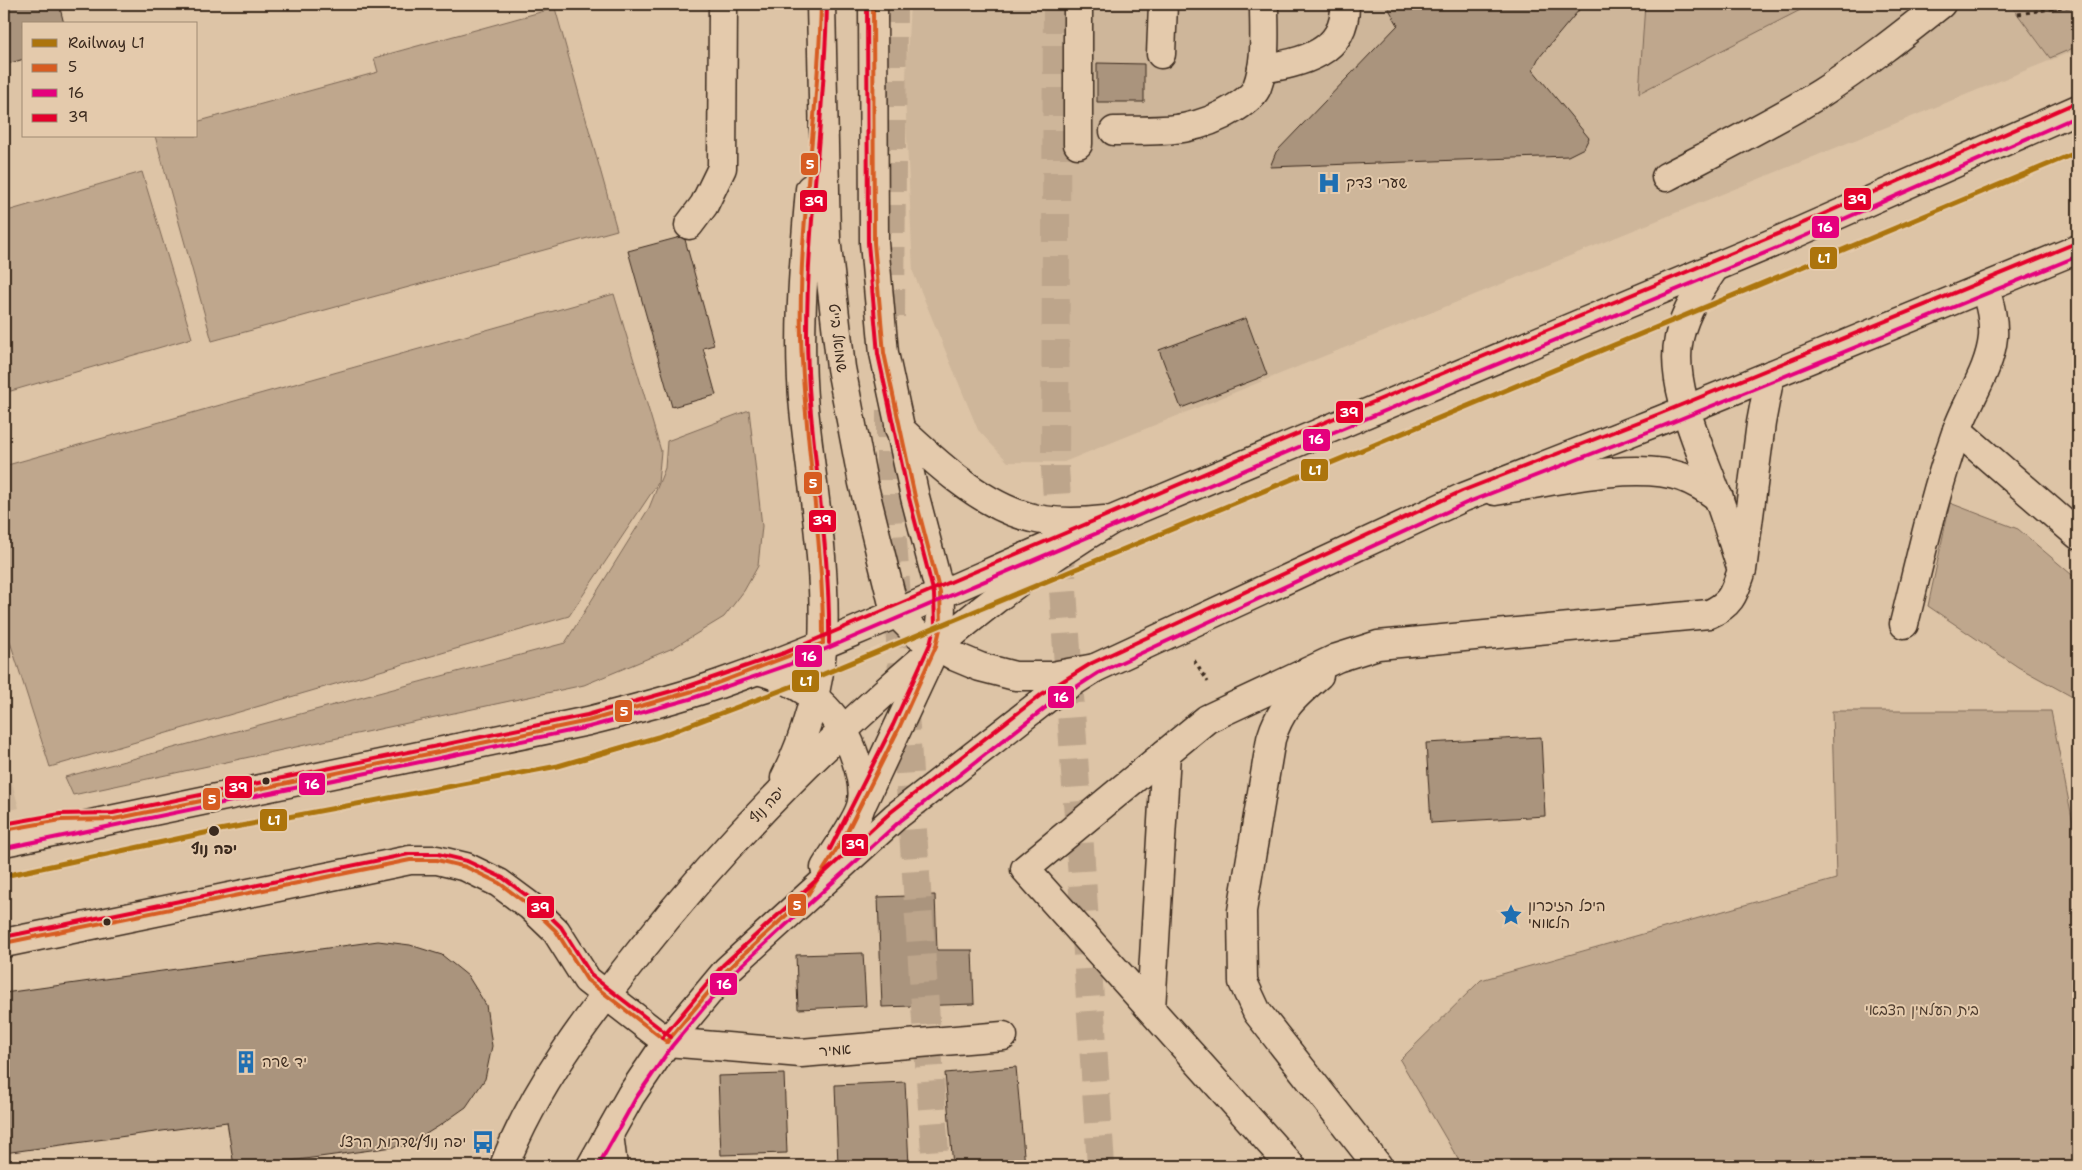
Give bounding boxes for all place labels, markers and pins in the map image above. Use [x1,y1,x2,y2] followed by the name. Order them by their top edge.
[1316,170,1342,196] hospital icon: שערי צדק
[1346,173,1408,193] place label: שערי צדק
[261,776,271,786] unlabelled marker
[207,824,221,838] marker: יפה נוף
[191,839,237,859] place label: יפה נוף
[1528,896,1606,933] place label: היכל הזיכרון הלאומי
[1498,902,1524,928] place icon: היכל הזיכרון הלאומי
[102,917,112,927] unlabelled marker
[233,1049,259,1075] building icon: יד שרה
[262,1052,307,1072] place label: יד שרה
[470,1129,496,1155] bus stop icon: יפה נוף/שדרות הרצל
[339,1132,466,1152] place label: יפה נוף/שדרות הרצל

